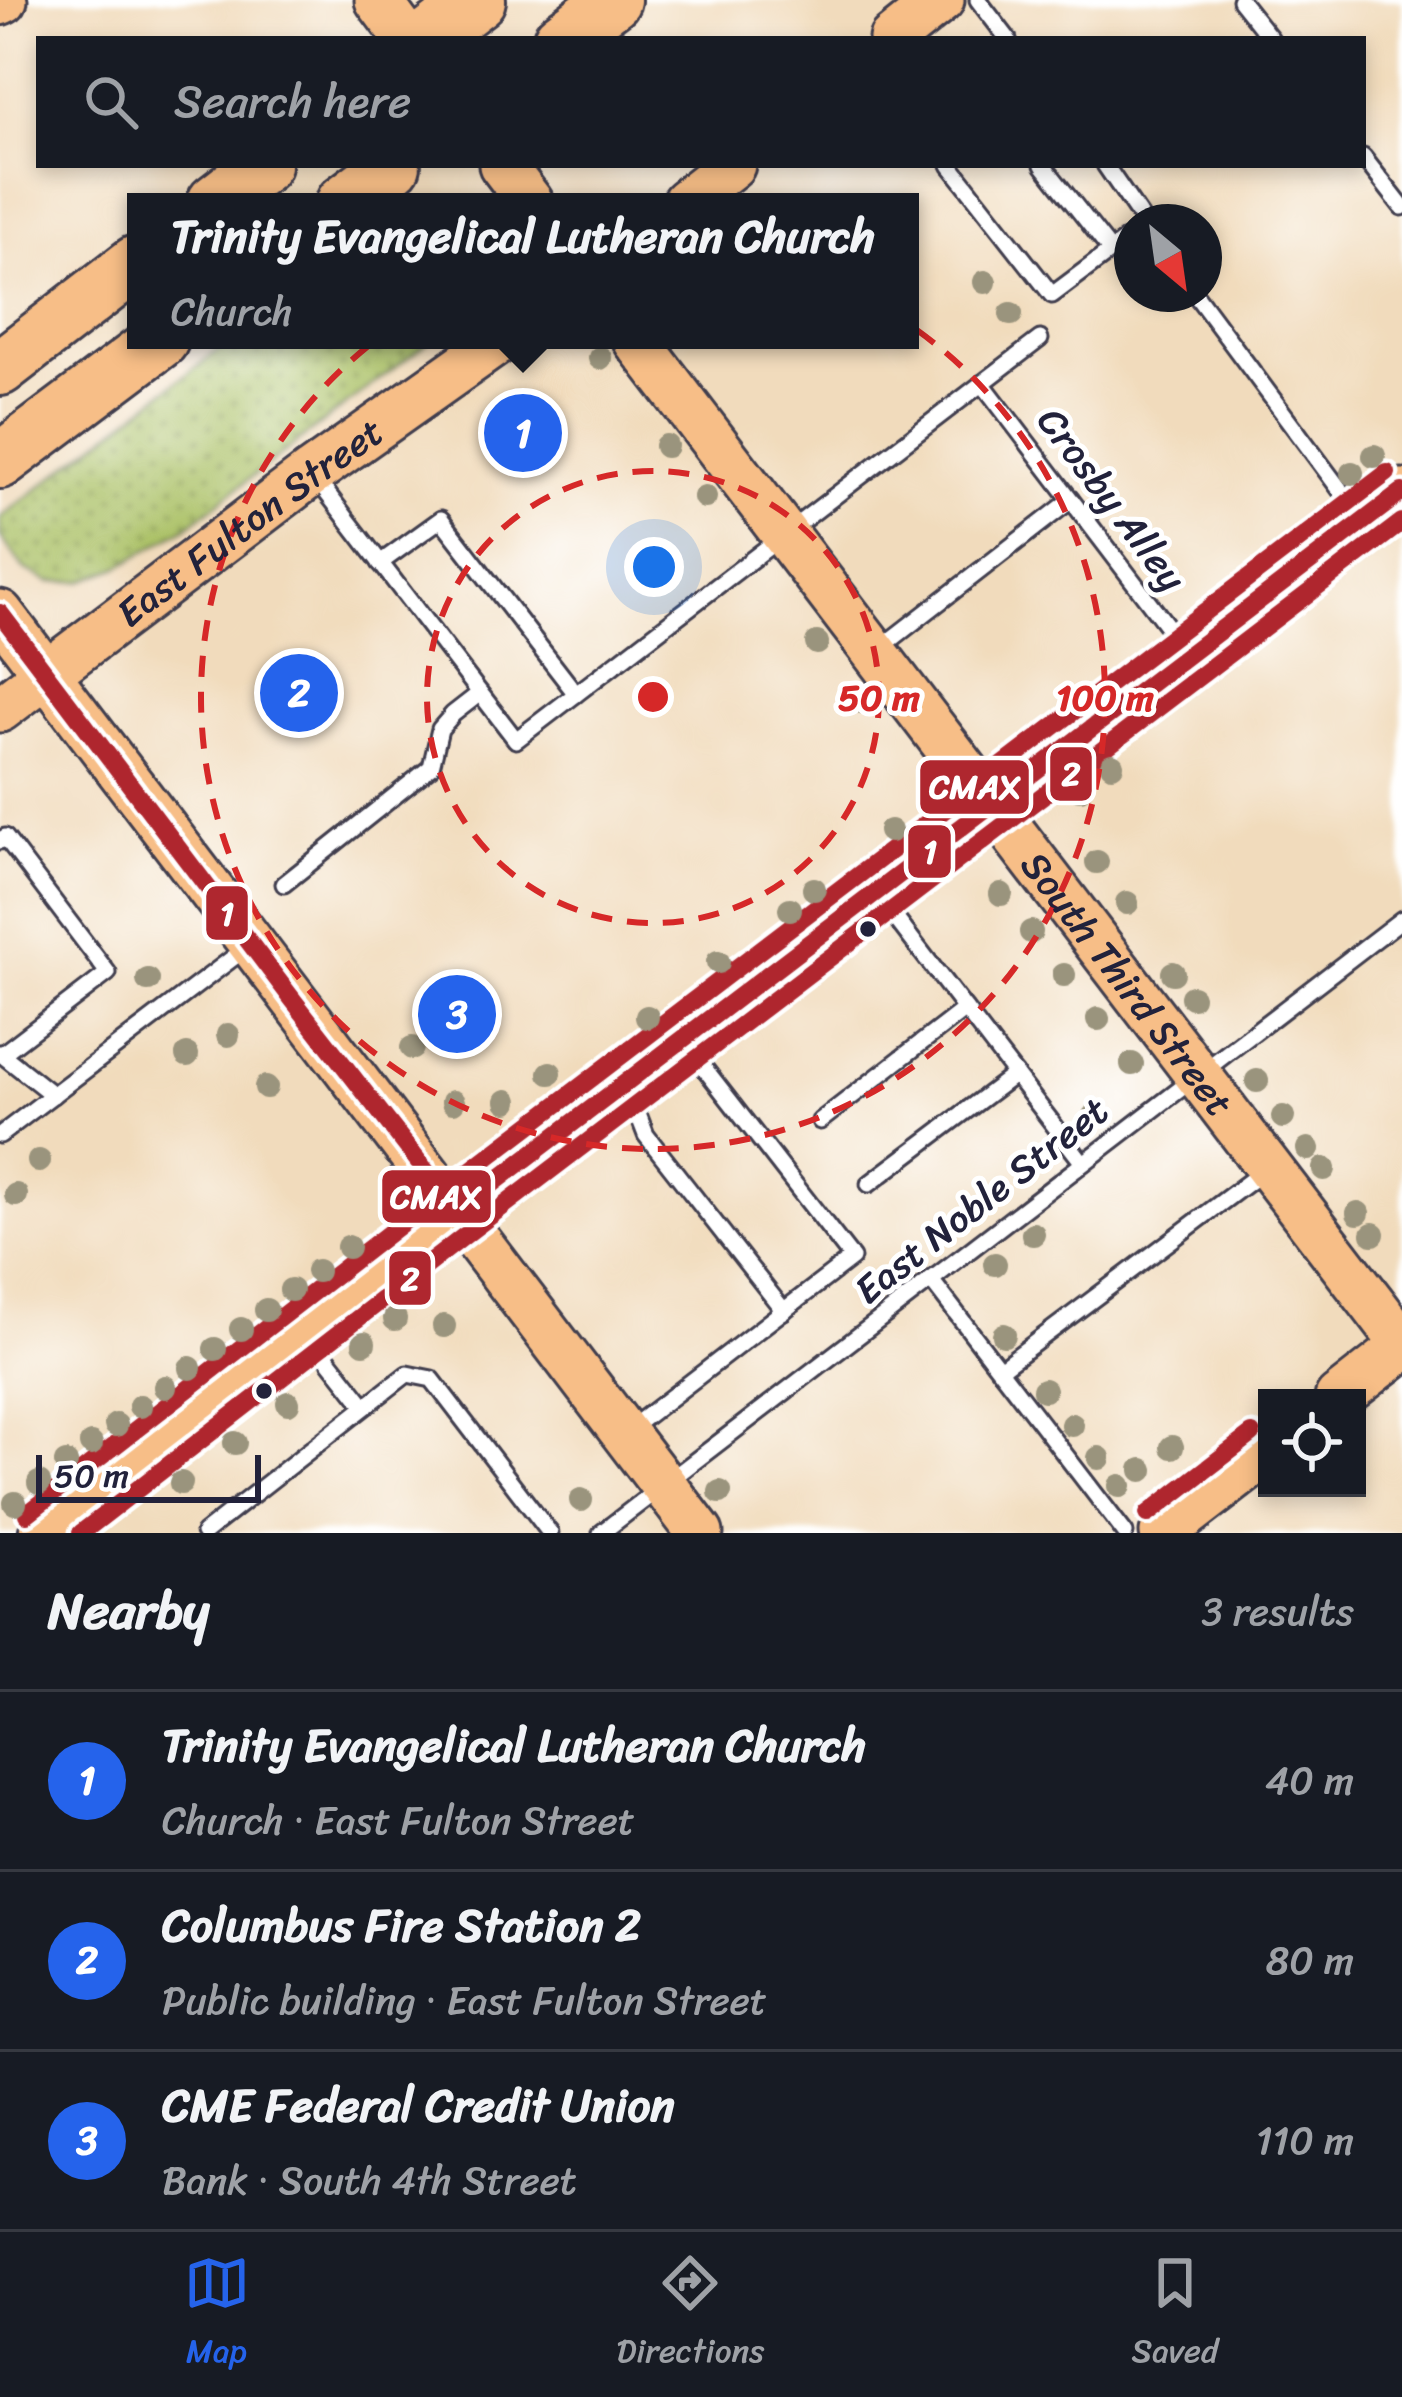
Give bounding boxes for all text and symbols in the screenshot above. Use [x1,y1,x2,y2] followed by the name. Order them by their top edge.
[36,36,1366,168] search box
[174,62,411,142] text: Search here
[78,69,144,135] icon: search
[127,193,919,349] popup
[171,197,875,277] text: Trinity Evangelical Lutheran Church
[1114,204,1222,312] north arrow
[171,277,293,346] text: Church
[484,388,562,478] pin: 1
[1019,391,1205,607] street label: Crosby Alley
[100,398,398,645] street label: East Fulton Street
[624,537,684,597] your location
[260,648,338,738] pin: 2
[838,666,920,730] text: 50 m
[1056,666,1154,730] text: 100 m
[632,676,674,718] centre of rings
[1048,745,1094,803] line badge: 2
[1061,745,1081,803] text: 2
[918,758,1031,816] line badge: CMAX
[928,758,1021,816] text: CMAX
[906,823,953,880] line badge: 1
[923,823,937,881] text: 1
[1003,835,1253,1132] street label: South Third Street
[204,884,250,942] line badge: 1
[220,885,234,943] text: 1
[857,918,879,940] unlabelled marker
[418,969,496,1059] pin: 3
[838,1078,1124,1322] street label: East Noble Street
[380,1168,493,1225] line badge: CMAX
[389,1168,482,1226] text: CMAX
[387,1249,433,1307] line badge: 2
[400,1250,420,1308] text: 2
[253,1380,275,1402] unlabelled marker
[1258,1389,1366,1497] map controls
[1258,1389,1366,1497] button: locate
[54,1447,129,1505] text: 50 m
[36,1449,261,1502] scale bar
[48,1566,209,1656] text: Nearby
[1201,1577,1354,1646] text: 3 results
[162,1706,866,1786] text: Trinity Evangelical Lutheran Church
[79,1746,95,1815] text: 1
[1265,1746,1354,1815] text: 40 m
[162,1786,635,1855] text: Church · East Fulton Street
[162,1886,641,1966] text: Columbus Fire Station 2
[76,1926,98,1995] text: 2
[1266,1926,1354,1995] text: 80 m
[162,1966,767,2035] text: Public building · East Fulton Street
[162,2066,675,2146] text: CME Federal Credit Union
[76,2106,98,2175] text: 3
[1256,2106,1354,2175] text: 110 m
[162,2146,577,2215] text: Bank · South 4th Street
[184,2250,250,2380] tab: Map
[617,2250,764,2380] tab: Directions
[1131,2250,1218,2380] tab: Saved

